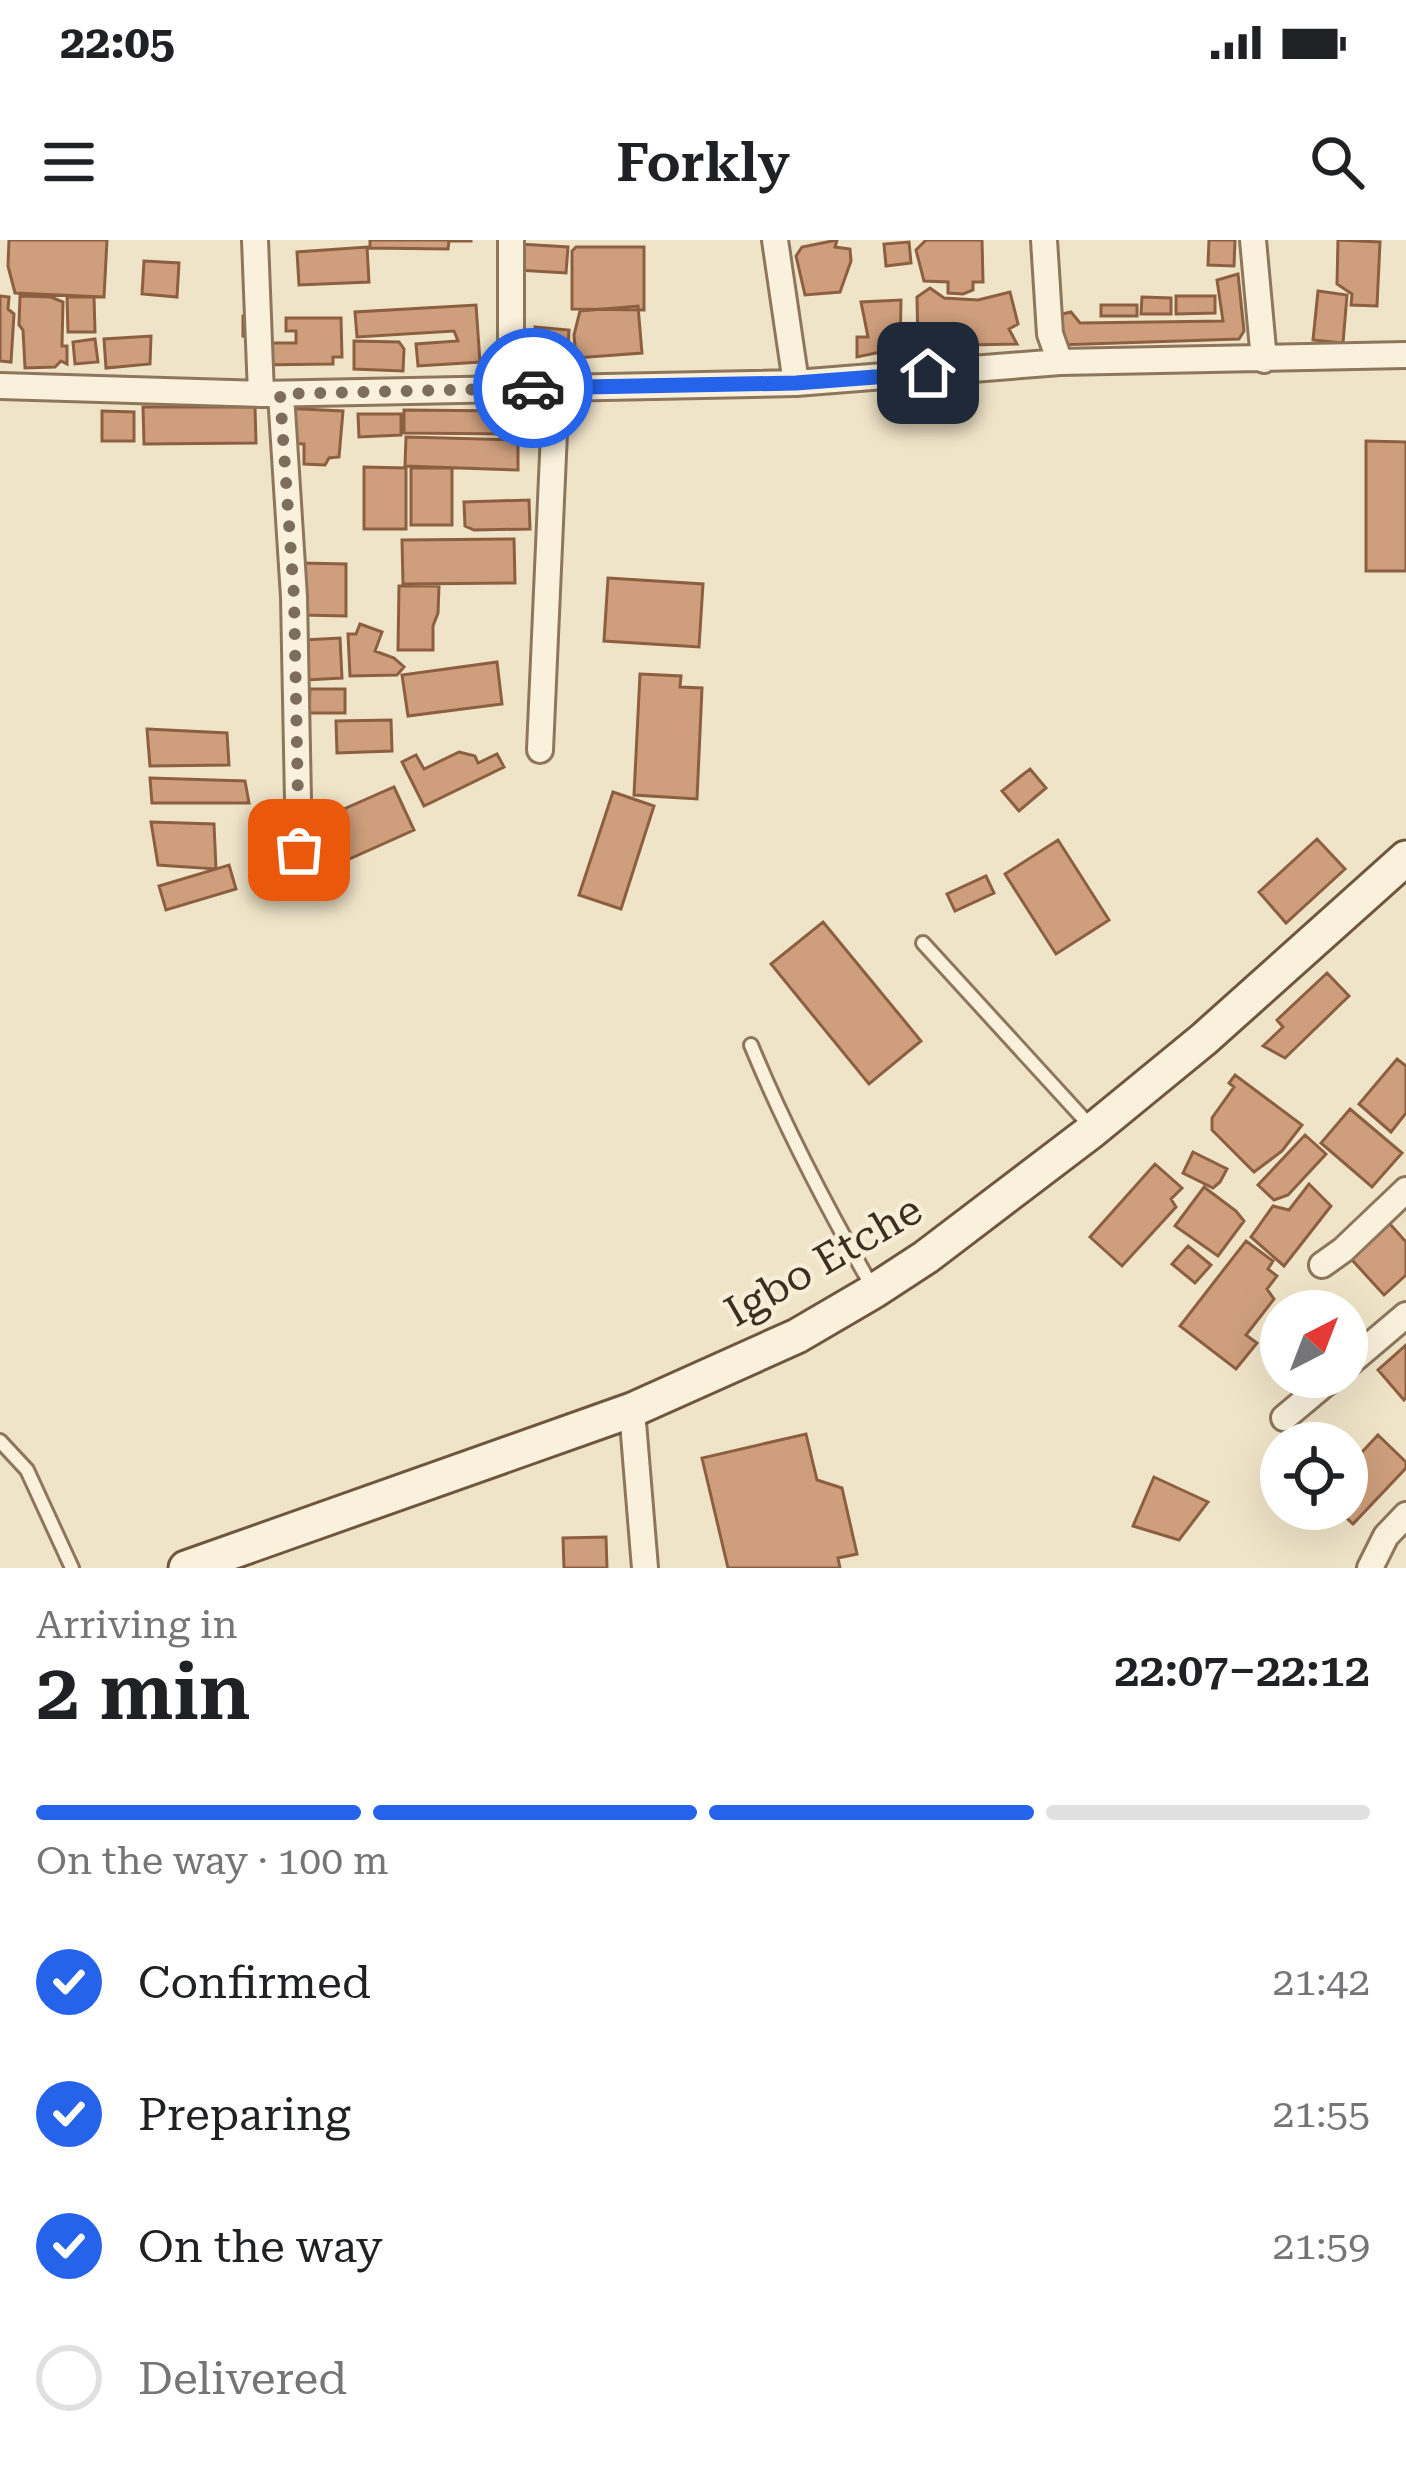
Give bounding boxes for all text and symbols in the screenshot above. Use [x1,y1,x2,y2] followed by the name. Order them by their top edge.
[60,16,175,69] text: 22:05
[36,129,102,195] icon: menu
[1304,129,1370,195] icon: search
[616,131,790,194] text: Forkly
[877,322,979,424] pin
[473,328,593,448] courier
[895,340,961,406] icon: home
[500,355,566,421] icon: car
[248,799,350,901] pin
[266,817,332,883] icon: bag
[716,1184,930,1336] street label: Igbo Etche
[1260,1290,1368,1398] north arrow
[1260,1290,1368,1530] map controls
[1260,1422,1368,1530] button: locate
[36,1602,238,1648] text: Arriving in
[1114,1644,1370,1697] text: 22:07–22:12
[36,1647,251,1738] text: 2 min
[36,1838,388,1884] text: On the way · 100 m
[36,1949,102,2015] icon: check
[138,1956,371,2009] text: Confirmed
[1273,1959,1370,2005] text: 21:42
[36,2081,102,2147] icon: check
[138,2088,351,2141] text: Preparing
[1273,2091,1370,2137] text: 21:55
[36,2213,102,2279] icon: check
[138,2220,383,2273] text: On the way
[1273,2223,1370,2269] text: 21:59
[138,2352,347,2405] text: Delivered

